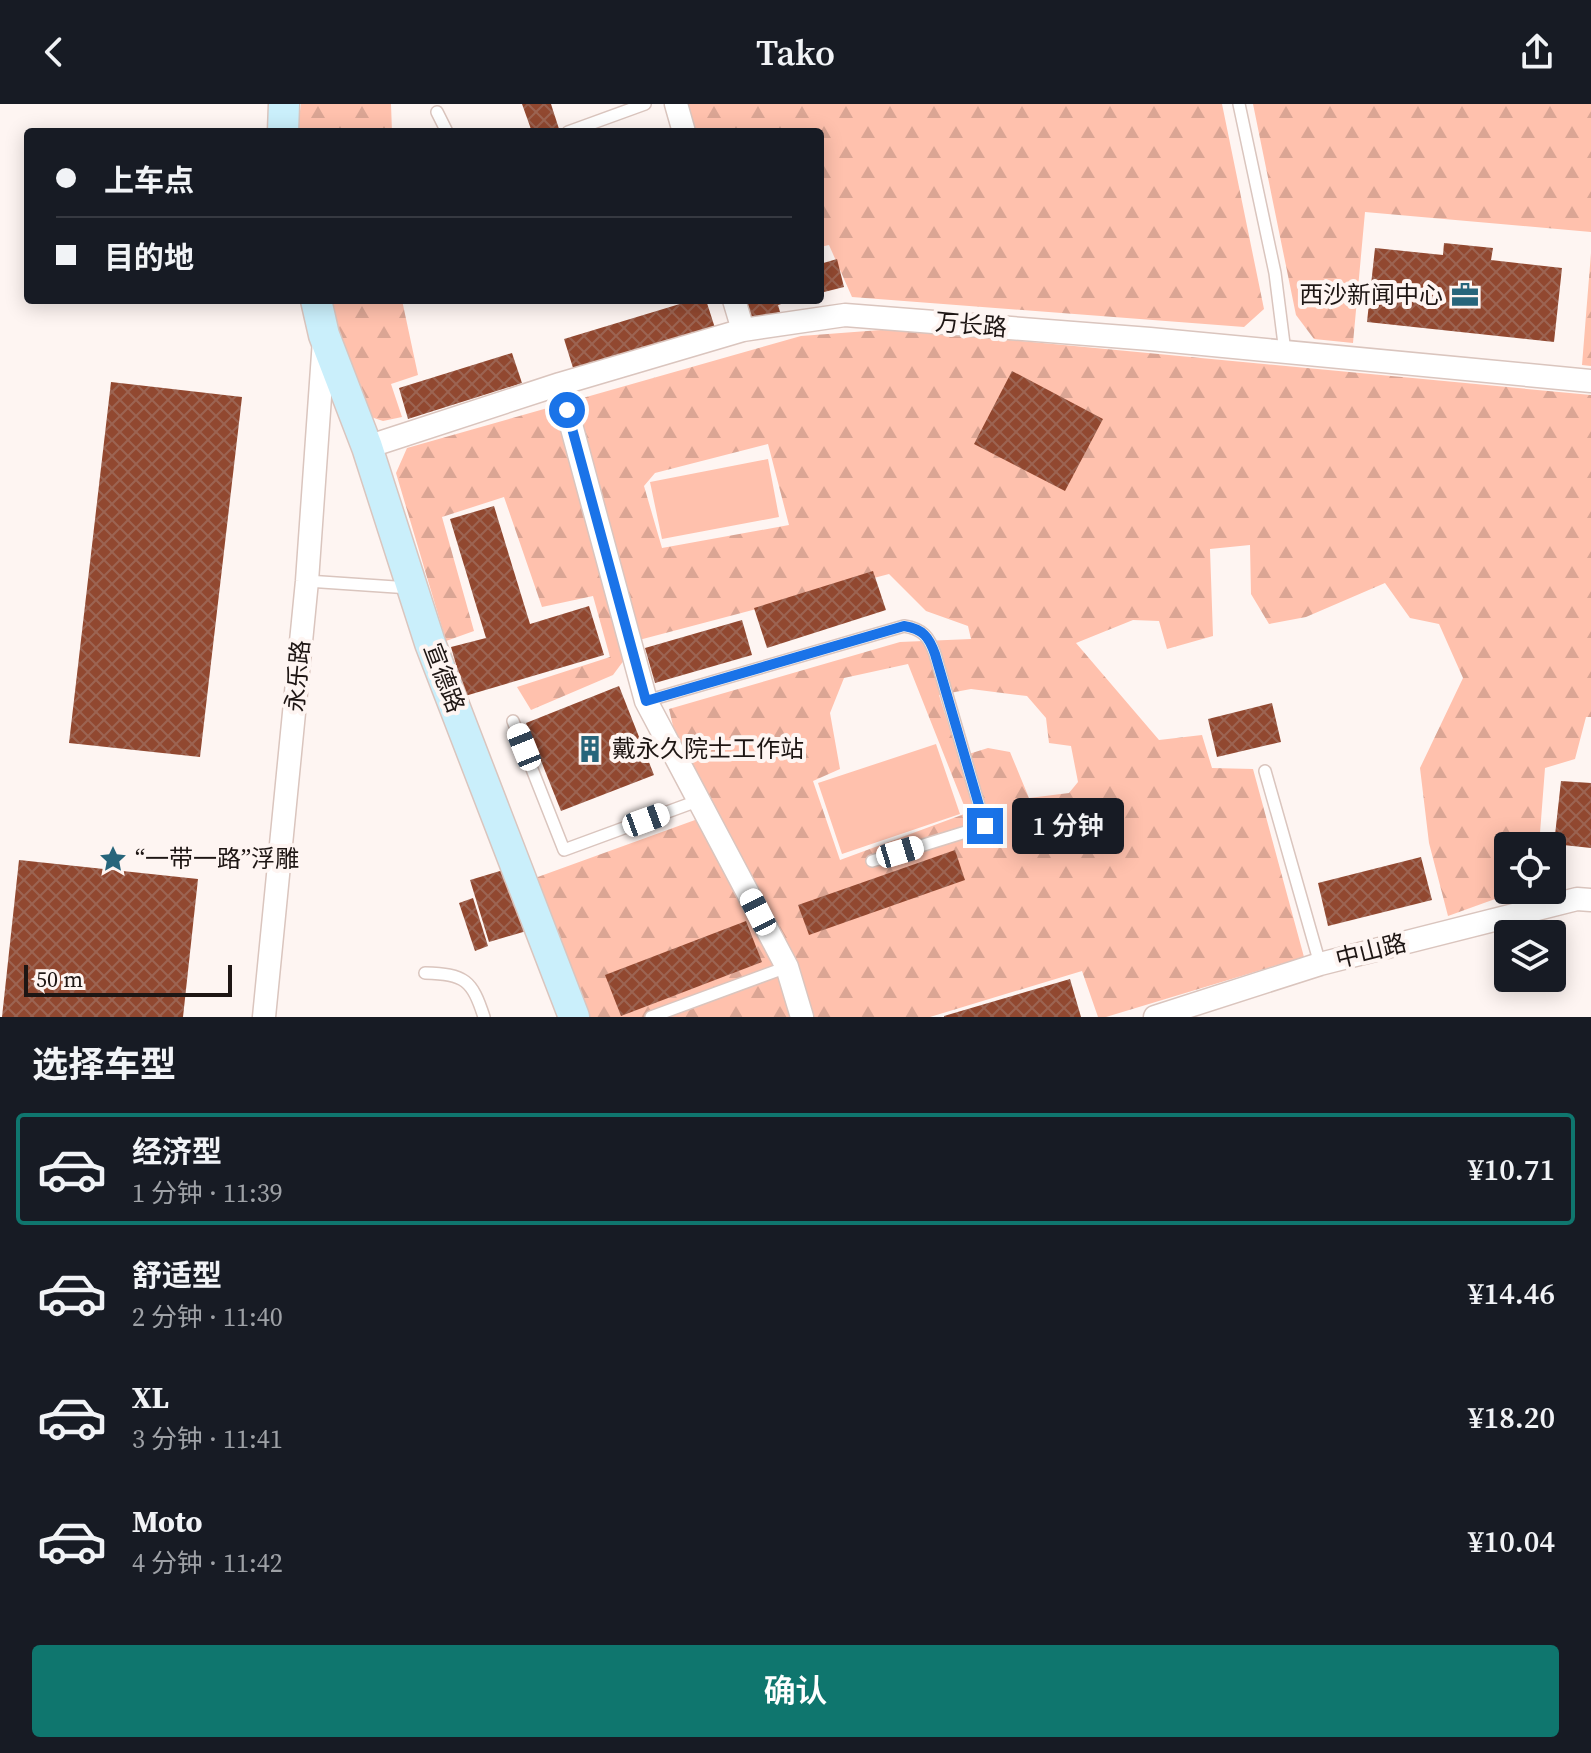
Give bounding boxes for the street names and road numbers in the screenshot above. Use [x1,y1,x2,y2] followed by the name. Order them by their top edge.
[934,305,1008,344] street label: 万长路
[416,638,473,717] street label: 宣德路
[278,639,317,713] street label: 永乐路
[1332,926,1410,975] street label: 中山路

